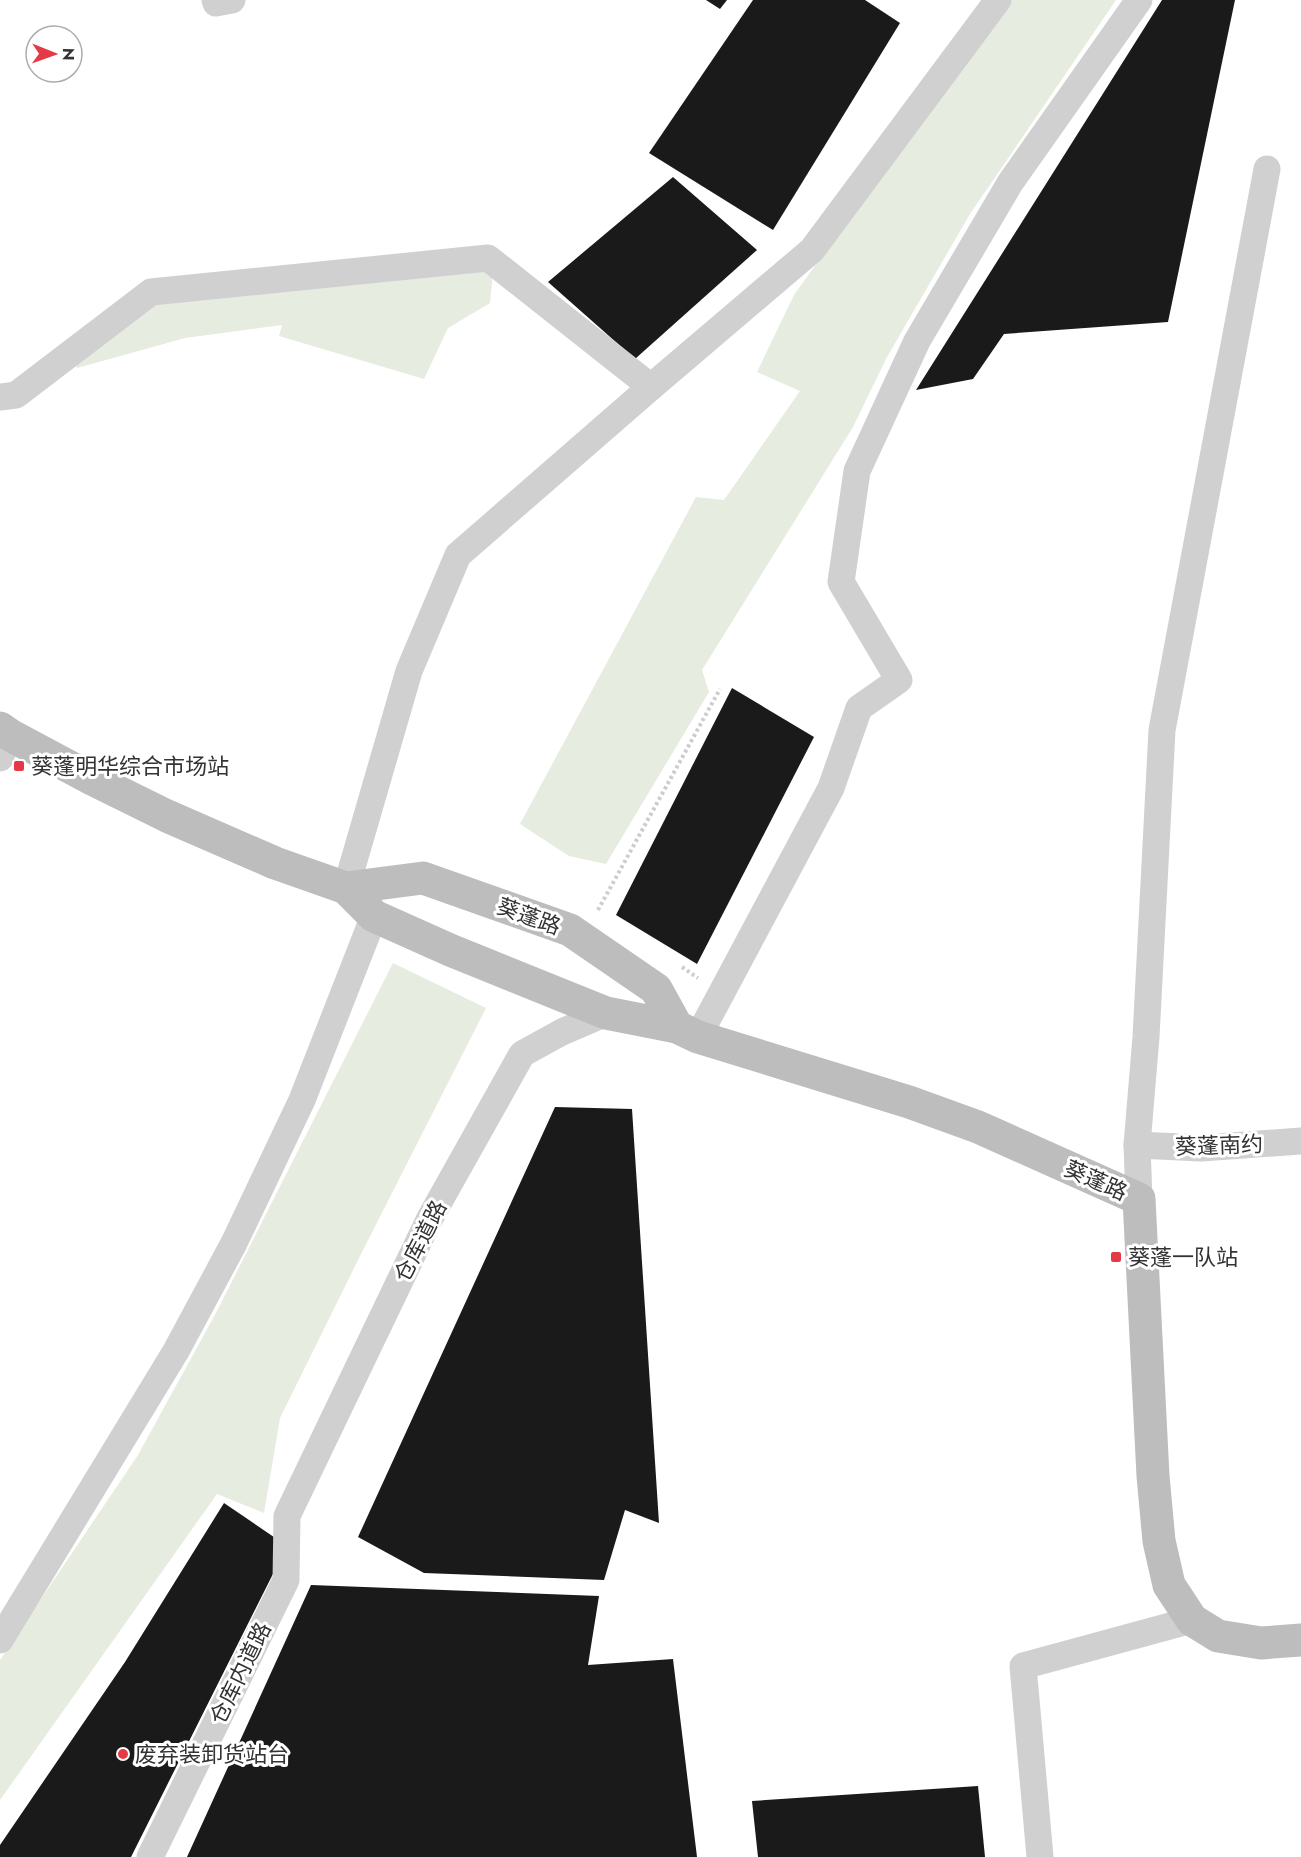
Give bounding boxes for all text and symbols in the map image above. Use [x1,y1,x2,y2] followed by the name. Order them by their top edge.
[24,24,84,84] north arrow
[57,48,80,61] text: N
[31,750,229,782] place label: 葵蓬明华综合市场站
[12,759,26,773] marker: 葵蓬明华综合市场站
[493,890,565,942] street label: 葵蓬路
[1174,1127,1264,1163] street label: 葵蓬南约
[1059,1152,1133,1208] street label: 葵蓬路
[386,1195,454,1287] street label: 仓库道路
[1128,1241,1238,1273] place label: 葵蓬一队站
[1109,1250,1123,1264] marker: 葵蓬一队站
[202,1617,278,1729] street label: 仓库内道路
[135,1738,289,1770] place label: 废弃装卸货站台
[116,1747,130,1761] marker: 废弃装卸货站台

